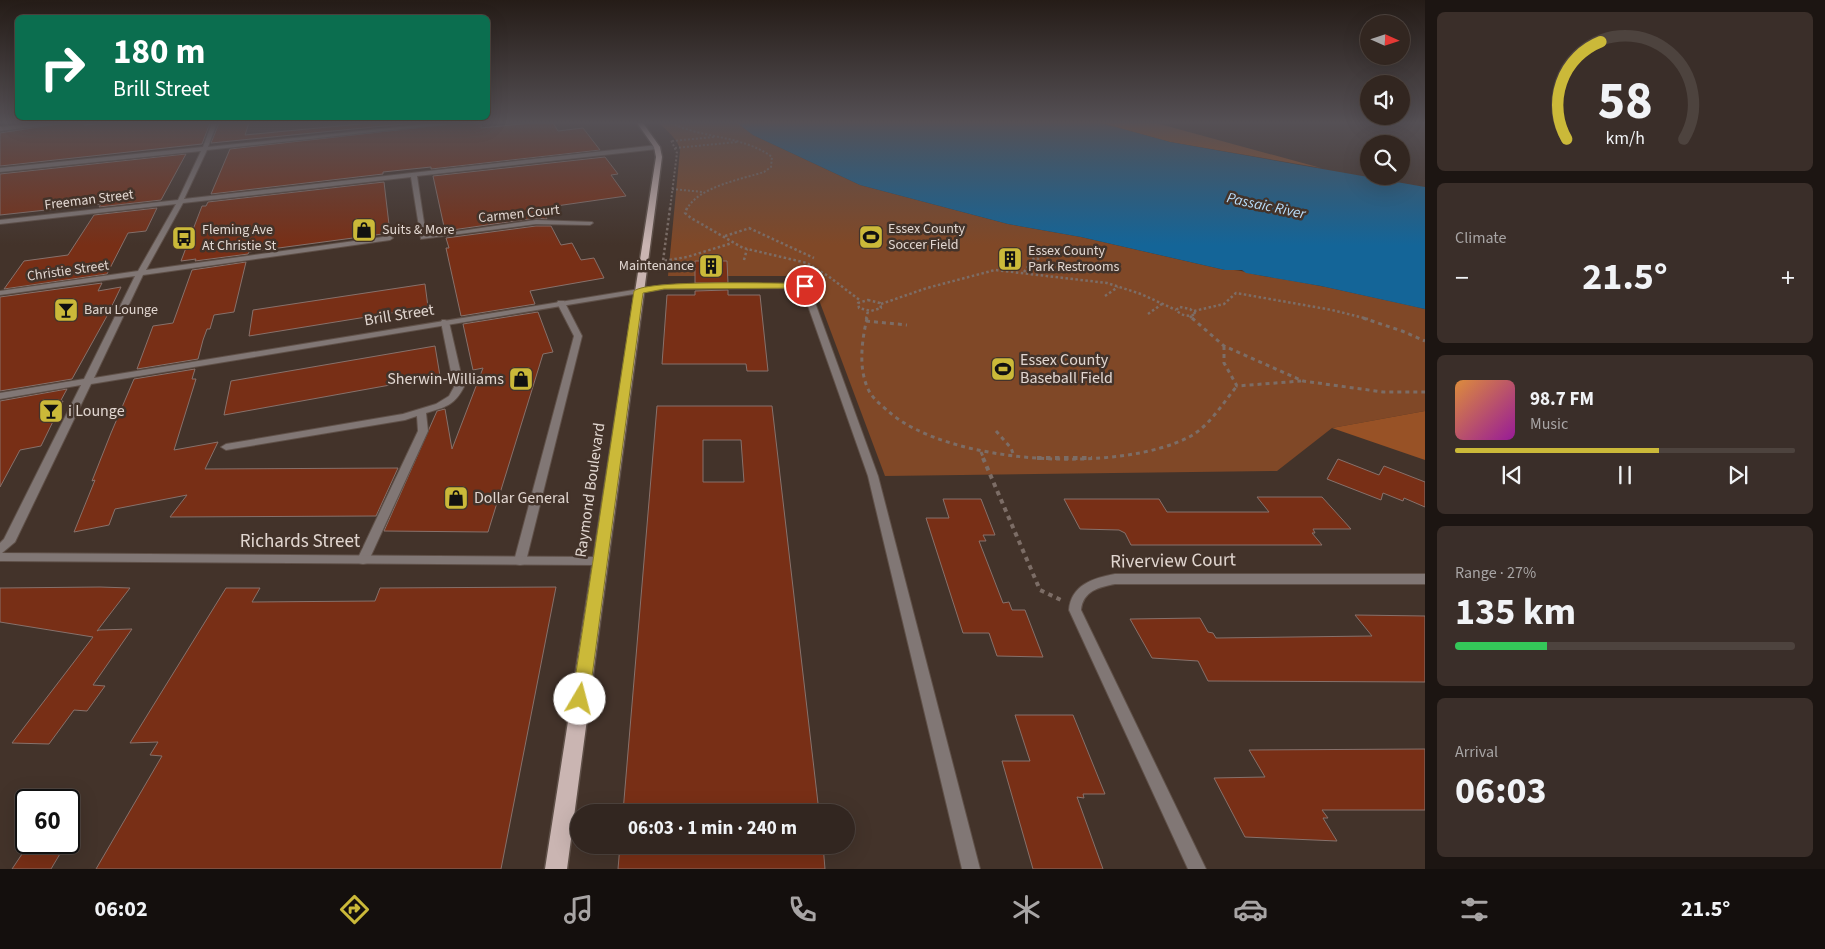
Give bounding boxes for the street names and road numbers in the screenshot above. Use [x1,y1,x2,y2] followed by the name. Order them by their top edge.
[43,185,135,215] street label: Freeman Street
[477,200,561,228] street label: Carmen Court
[26,255,110,287] street label: Christie Street
[363,299,436,331] street label: Brill Street
[570,421,610,559] street label: Raymond Boulevard
[240,528,361,555] street label: Richards Street
[1110,546,1237,576] street label: Riverview Court

